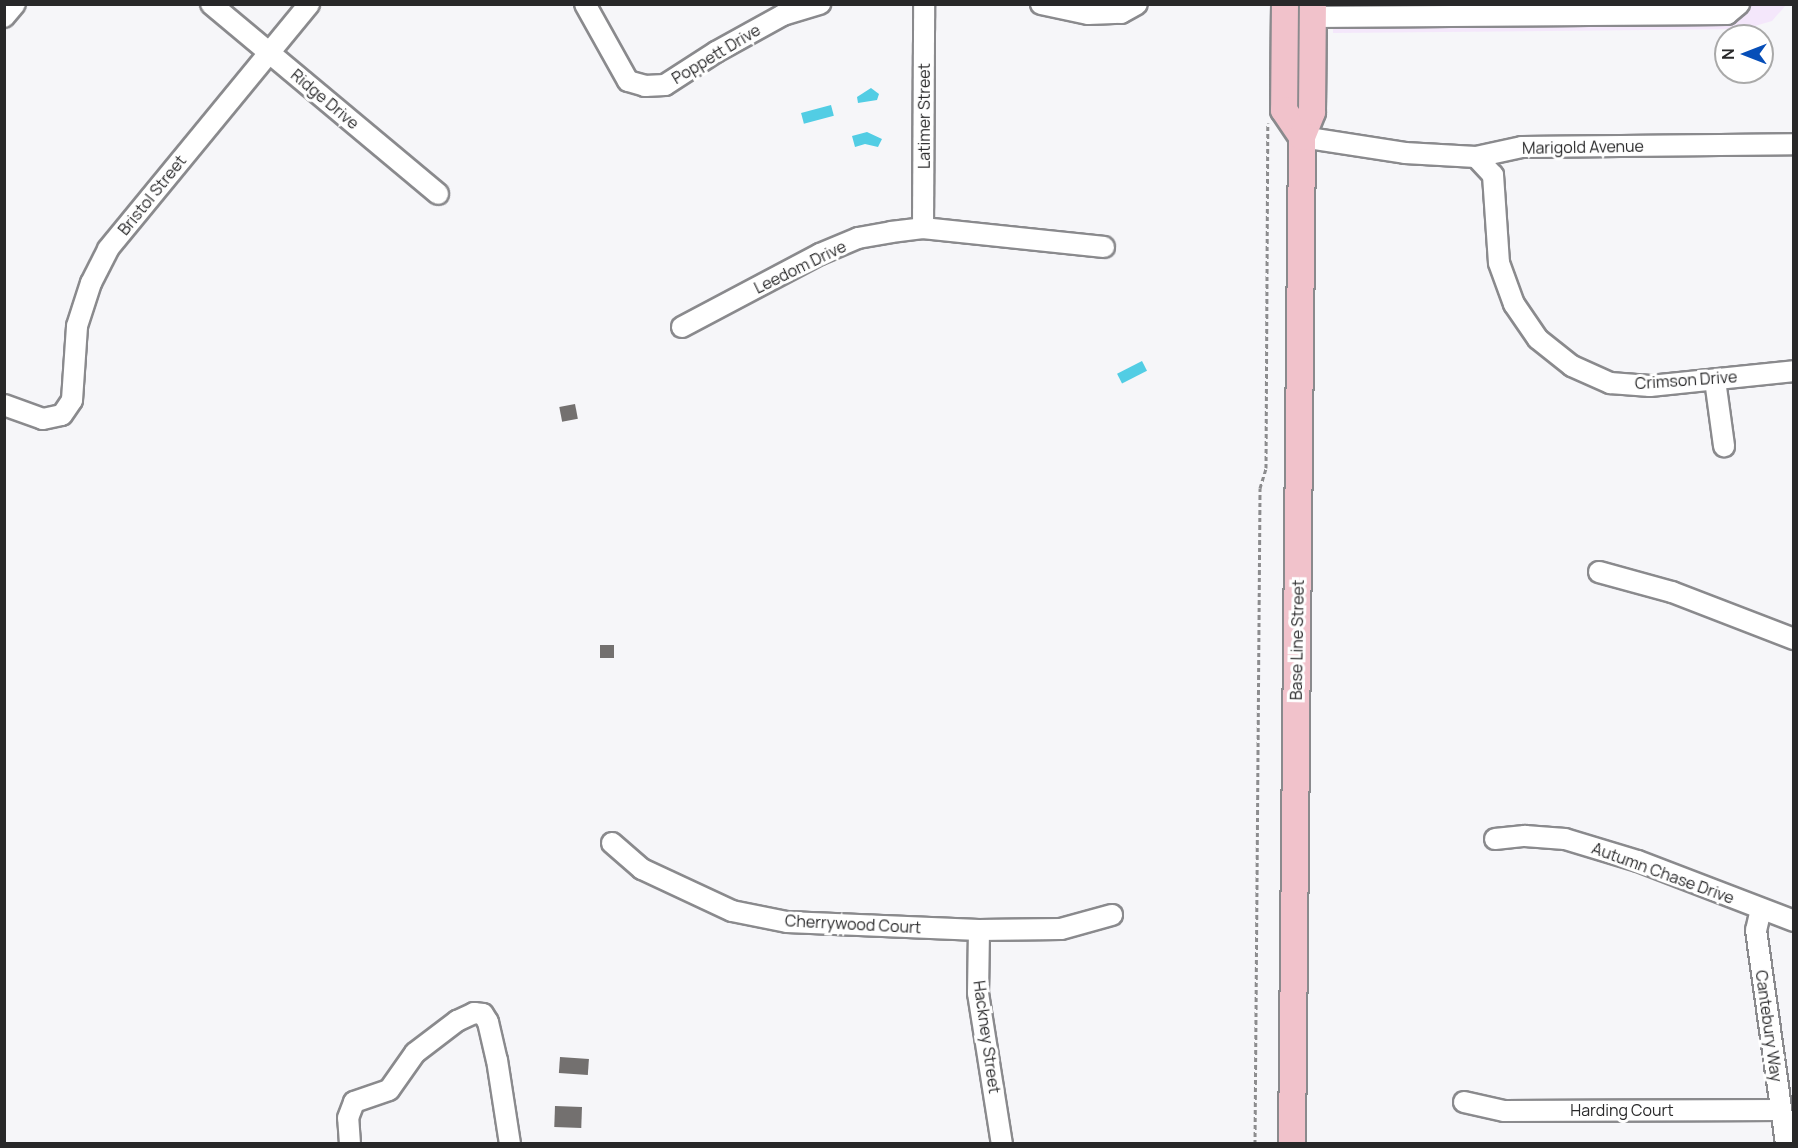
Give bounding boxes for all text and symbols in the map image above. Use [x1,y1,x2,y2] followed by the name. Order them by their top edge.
[668,20,764,88] street label: Poppett Drive
[1714,24,1774,84] north arrow
[1717,48,1739,60] text: N
[914,63,934,169] street label: Latimer Street
[287,65,363,133] street label: Ridge Drive
[1522,136,1644,158] street label: Marigold Avenue
[114,151,190,239] street label: Bristol Street
[751,236,849,298] street label: Leedom Drive
[1634,367,1738,393] street label: Crimson Drive
[1286,580,1308,700] street label: Base Line Street
[1589,838,1737,908] street label: Autumn Chase Drive
[784,911,922,937] street label: Cherrywood Court
[1752,969,1786,1083] street label: Cantebury Way
[970,979,1004,1095] street label: Hackney Street
[1570,1100,1674,1120] street label: Harding Court

